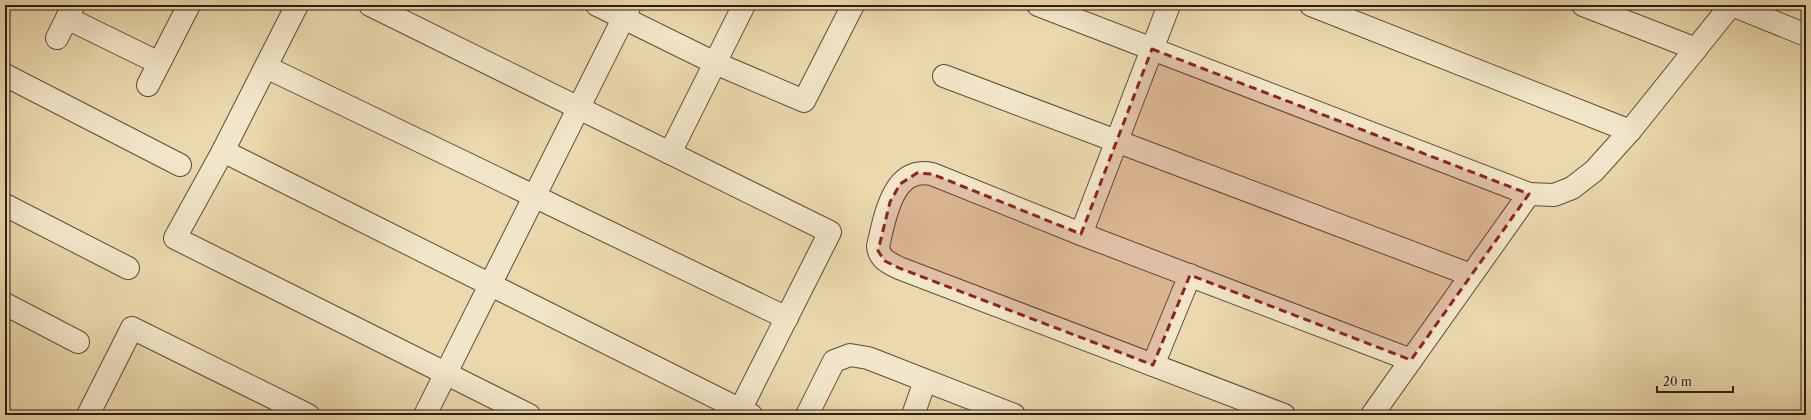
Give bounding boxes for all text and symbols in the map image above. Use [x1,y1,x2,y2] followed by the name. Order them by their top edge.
[1657,368,1733,394] scale bar
[1663,374,1692,389] text: 20 m

